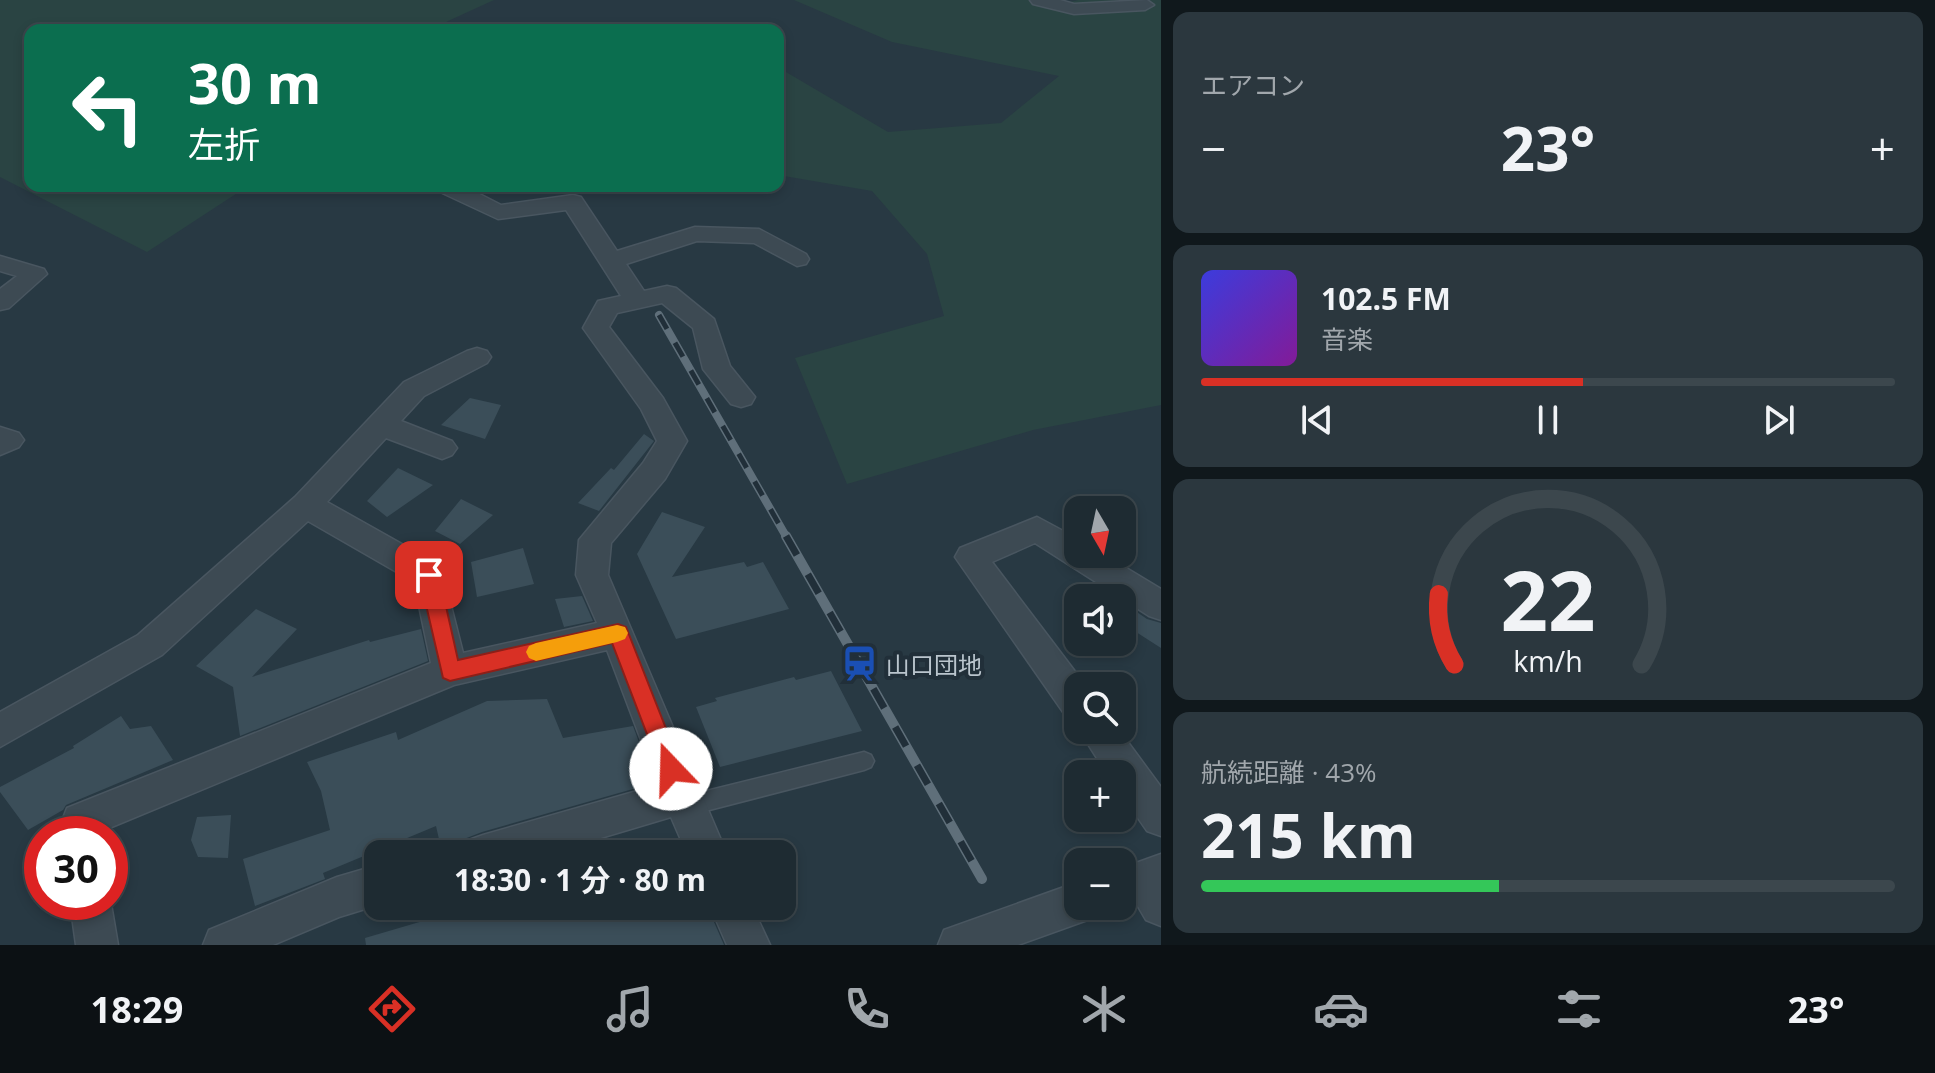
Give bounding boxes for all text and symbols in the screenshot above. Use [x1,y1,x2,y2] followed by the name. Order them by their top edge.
[188,44,322,120] text: 30 m
[56,56,160,160] icon: left
[1201,67,1305,103] text: エアコン
[1501,107,1595,189] text: 23°
[1201,118,1226,178] text: −
[1870,118,1895,178] text: +
[188,120,260,169] text: 左折
[1321,278,1451,319] text: 102.5 FM
[1321,321,1373,357] text: 音楽
[1295,398,1339,442] icon: previous
[1526,398,1570,442] icon: pause
[1757,398,1801,442] icon: next
[1064,496,1136,568] north arrow
[1064,496,1136,920] map controls
[395,541,463,609] pin
[1500,542,1596,655] text: 22
[407,553,451,597] icon: arrive
[1064,584,1136,656] button: sound
[1513,641,1583,680] text: km/h
[841,645,879,683] station icon: 山口団地
[886,648,982,681] place label: 山口団地
[1064,672,1136,744] button: search
[629,727,713,811] position arrow
[1201,754,1377,790] text: 航続距離 · 43%
[1064,760,1136,832] button: +
[1201,794,1416,876] text: 215 km
[24,816,128,920] speed limit sign: 30
[1064,848,1136,920] button: −
[454,859,706,900] text: 18:30 · 1 分 · 80 m
[364,981,420,1037] icon: directions
[602,981,658,1037] icon: music
[839,981,895,1037] icon: phone
[1076,981,1132,1037] icon: climate
[1313,981,1369,1037] icon: car
[1551,981,1607,1037] icon: filters
[91,985,183,1034] text: 18:29
[1788,985,1844,1034] text: 23°

